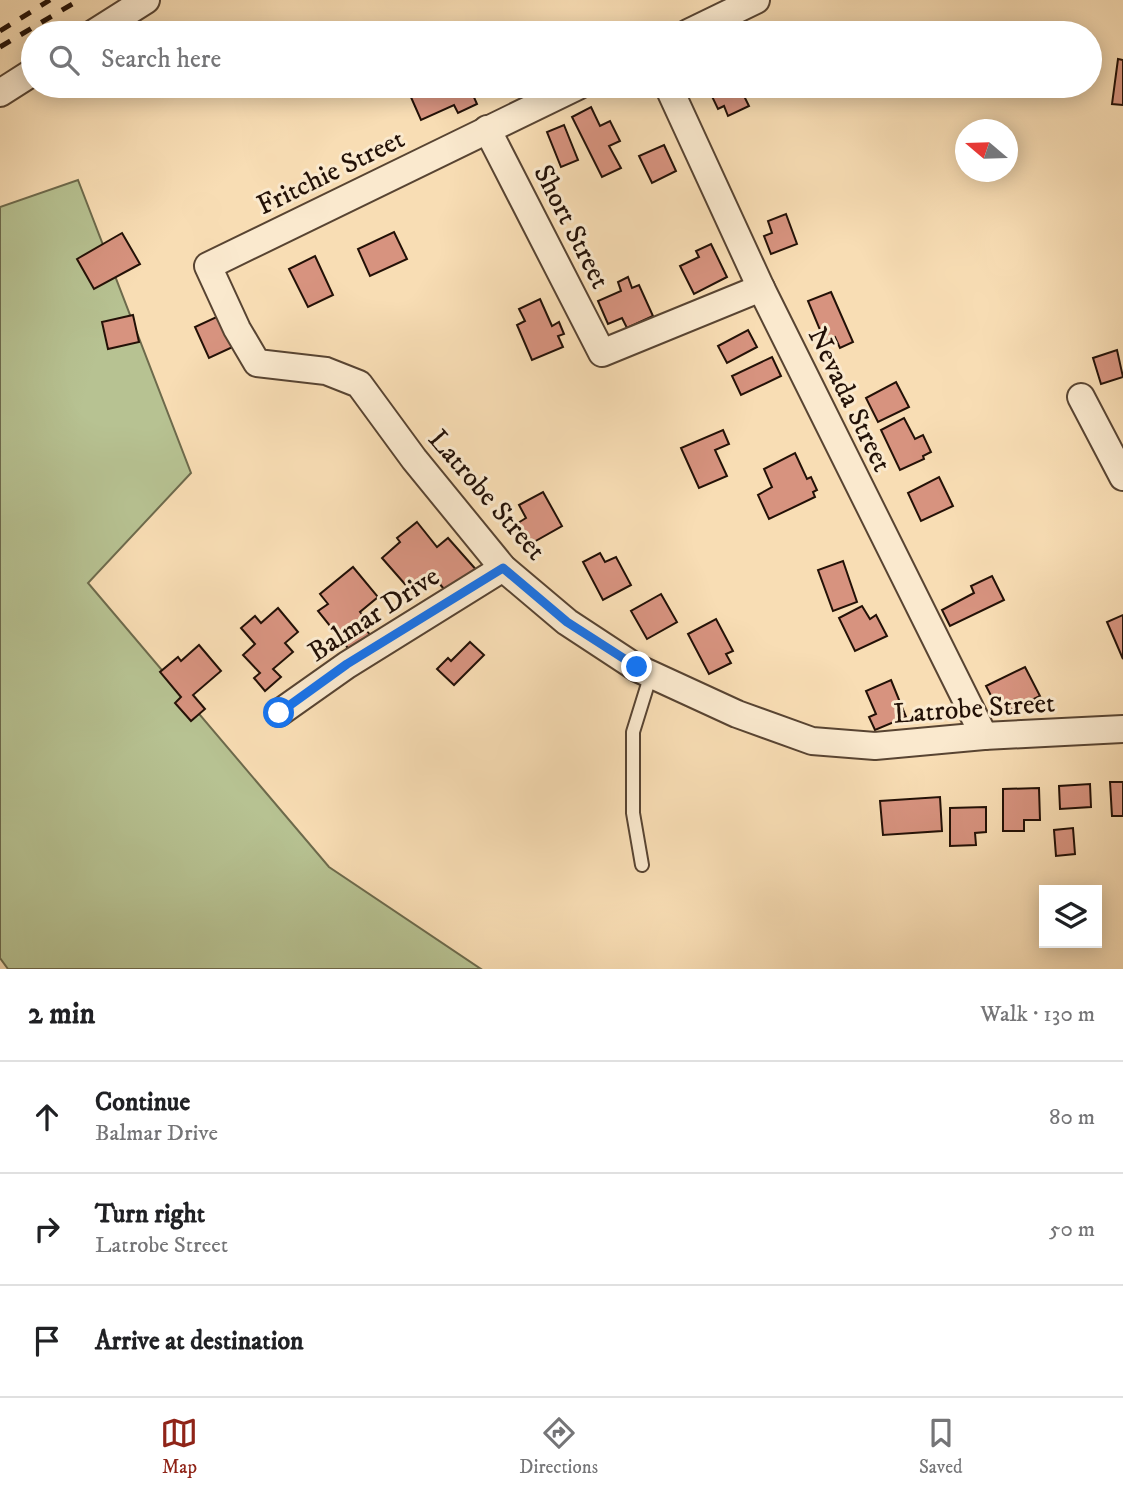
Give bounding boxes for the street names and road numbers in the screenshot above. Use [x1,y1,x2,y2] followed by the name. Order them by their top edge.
[251,122,410,223] street label: Fritchie Street
[526,159,618,295] street label: Short Street
[800,322,900,478] street label: Nevada Street
[421,422,553,568] street label: Latrobe Street
[301,559,446,670] street label: Balmar Drive
[892,685,1056,732] street label: Latrobe Street

